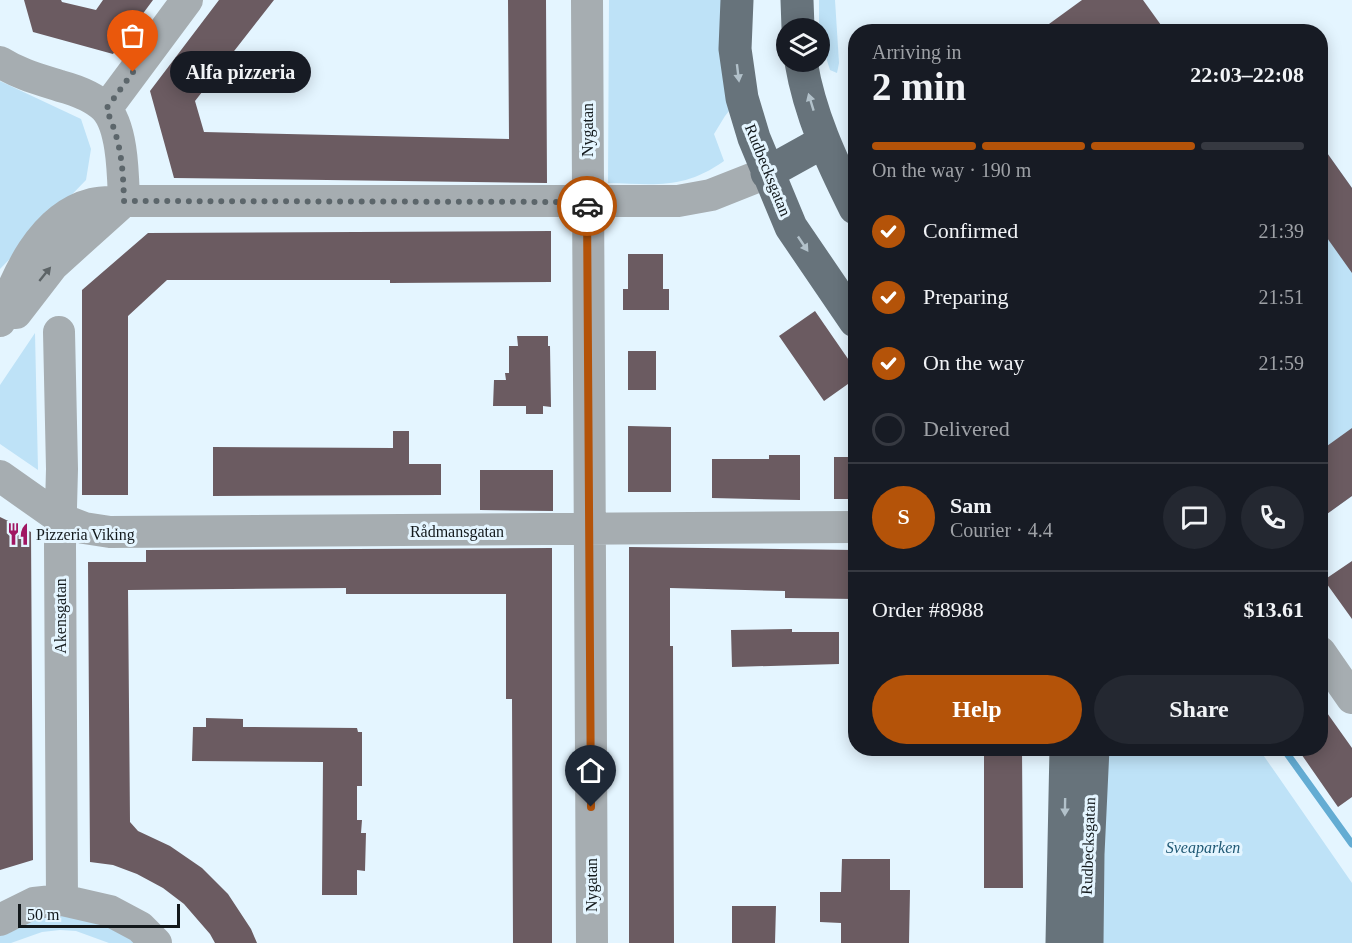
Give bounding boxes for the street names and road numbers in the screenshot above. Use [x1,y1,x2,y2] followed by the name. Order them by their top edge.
[579,103,597,157] street label: Nygatan
[741,121,794,219] street label: Rudbecksgatan
[410,523,504,541] street label: Rådmansgatan
[52,578,70,654] street label: Akensgatan
[1078,797,1099,895] street label: Rudbecksgatan
[583,858,601,912] street label: Nygatan

